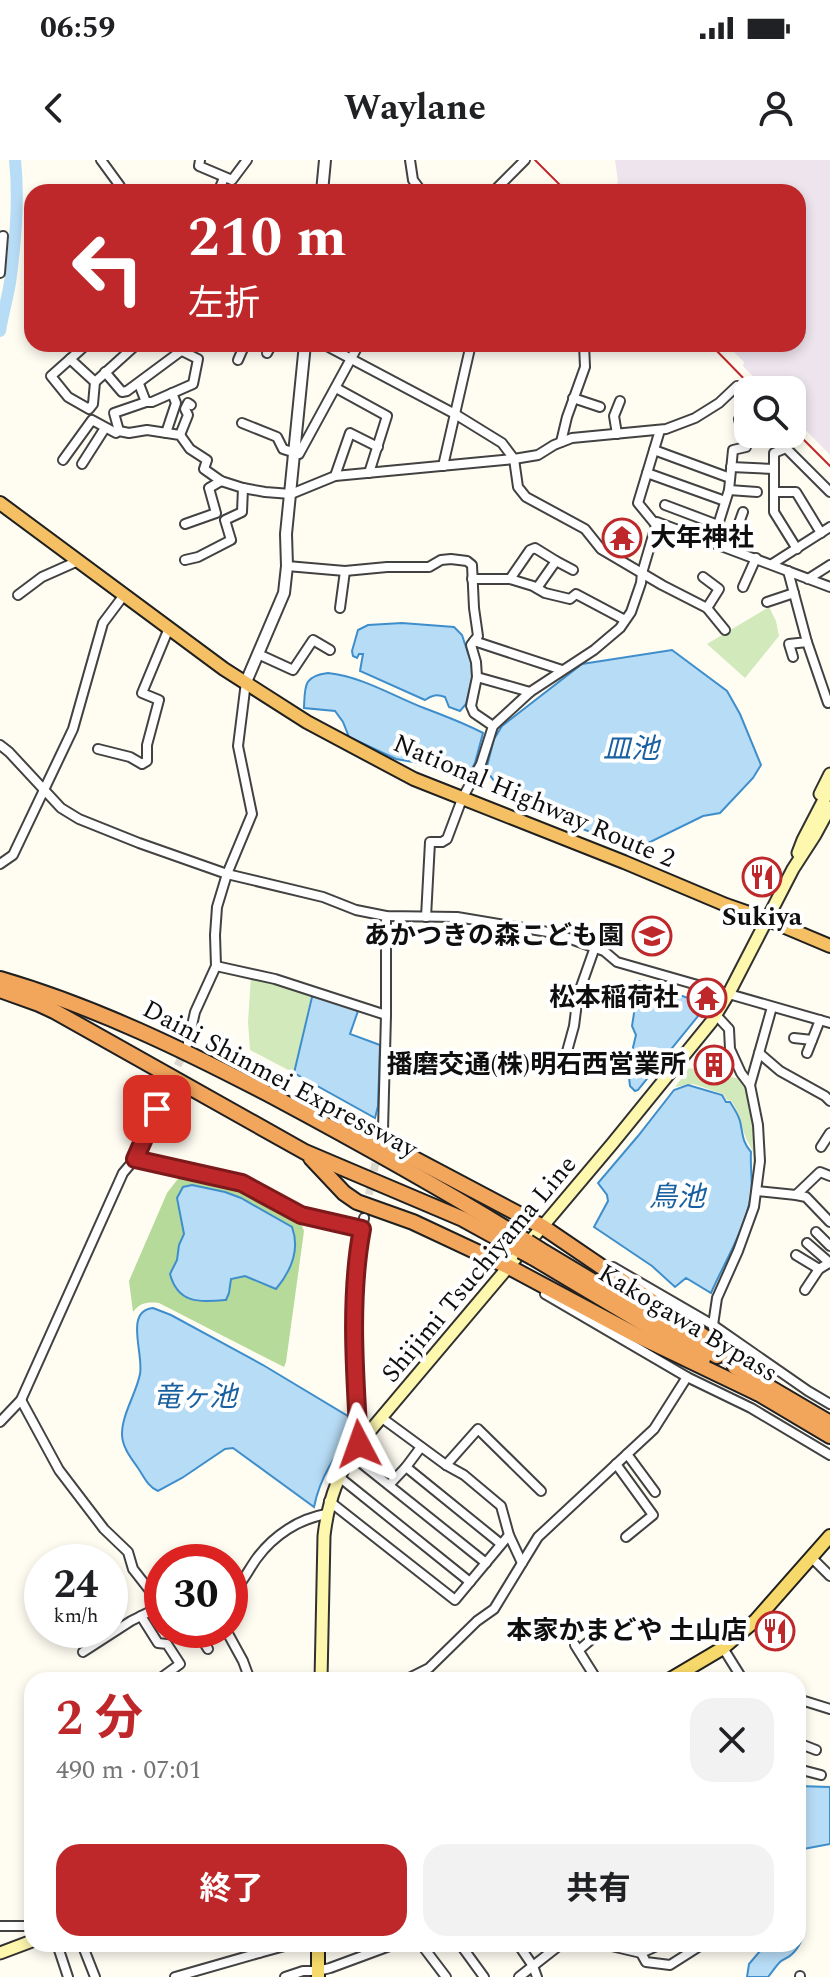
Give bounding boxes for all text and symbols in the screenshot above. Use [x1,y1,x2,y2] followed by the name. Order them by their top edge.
[40,5,115,51] text: 06:59
[344,81,486,136] text: Waylane
[32,86,76,130] icon: back
[754,86,798,130] icon: person
[188,196,347,281] text: 210 m
[56,216,160,320] icon: left
[188,277,260,332] text: 左折
[734,376,806,448] map controls
[734,376,806,448] button: search
[601,517,643,559] temple icon: 大年神社
[650,518,754,558] place label: 大年神社
[387,723,681,879] street label: National Highway Route 2
[603,728,662,771] water label: 皿池
[741,856,783,898] restaurant icon: Sukiya
[722,897,803,937] place label: Sukiya
[631,915,673,957] school or university icon: あかつきの森こども園
[364,916,624,956] place label: あかつきの森こども園
[686,977,728,1019] temple icon: 松本稲荷社
[549,978,679,1018] place label: 松本稲荷社
[135,989,426,1169] street label: Daini Shinmei Expressway
[693,1044,735,1086] building icon: 播磨交通(株)明石西営業所
[386,1045,686,1085] place label: 播磨交通(株)明石西営業所
[123,1075,191,1143] pin
[135,1087,179,1131] icon: arrive
[372,1146,586,1392] street label: Shijimi Tsuchiyama Line
[649,1176,708,1219] water label: 鳥池
[590,1253,786,1393] street label: Kakogawa Bypass
[153,1376,240,1419] water label: 竜ヶ池
[317,1402,401,1486] position arrow
[144,1544,248,1648] speed limit sign: 30
[54,1555,98,1616] text: 24
[54,1601,99,1631] text: km/h
[754,1610,796,1652] restaurant icon: 本家かまどや 土山店
[506,1611,747,1651] place label: 本家かまどや 土山店
[56,1683,143,1756] text: 2 分
[690,1698,774,1782] button: close
[56,1750,202,1790] text: 490 m · 07:01
[56,1844,407,1936] button: 終了
[423,1844,774,1936] button: 共有

